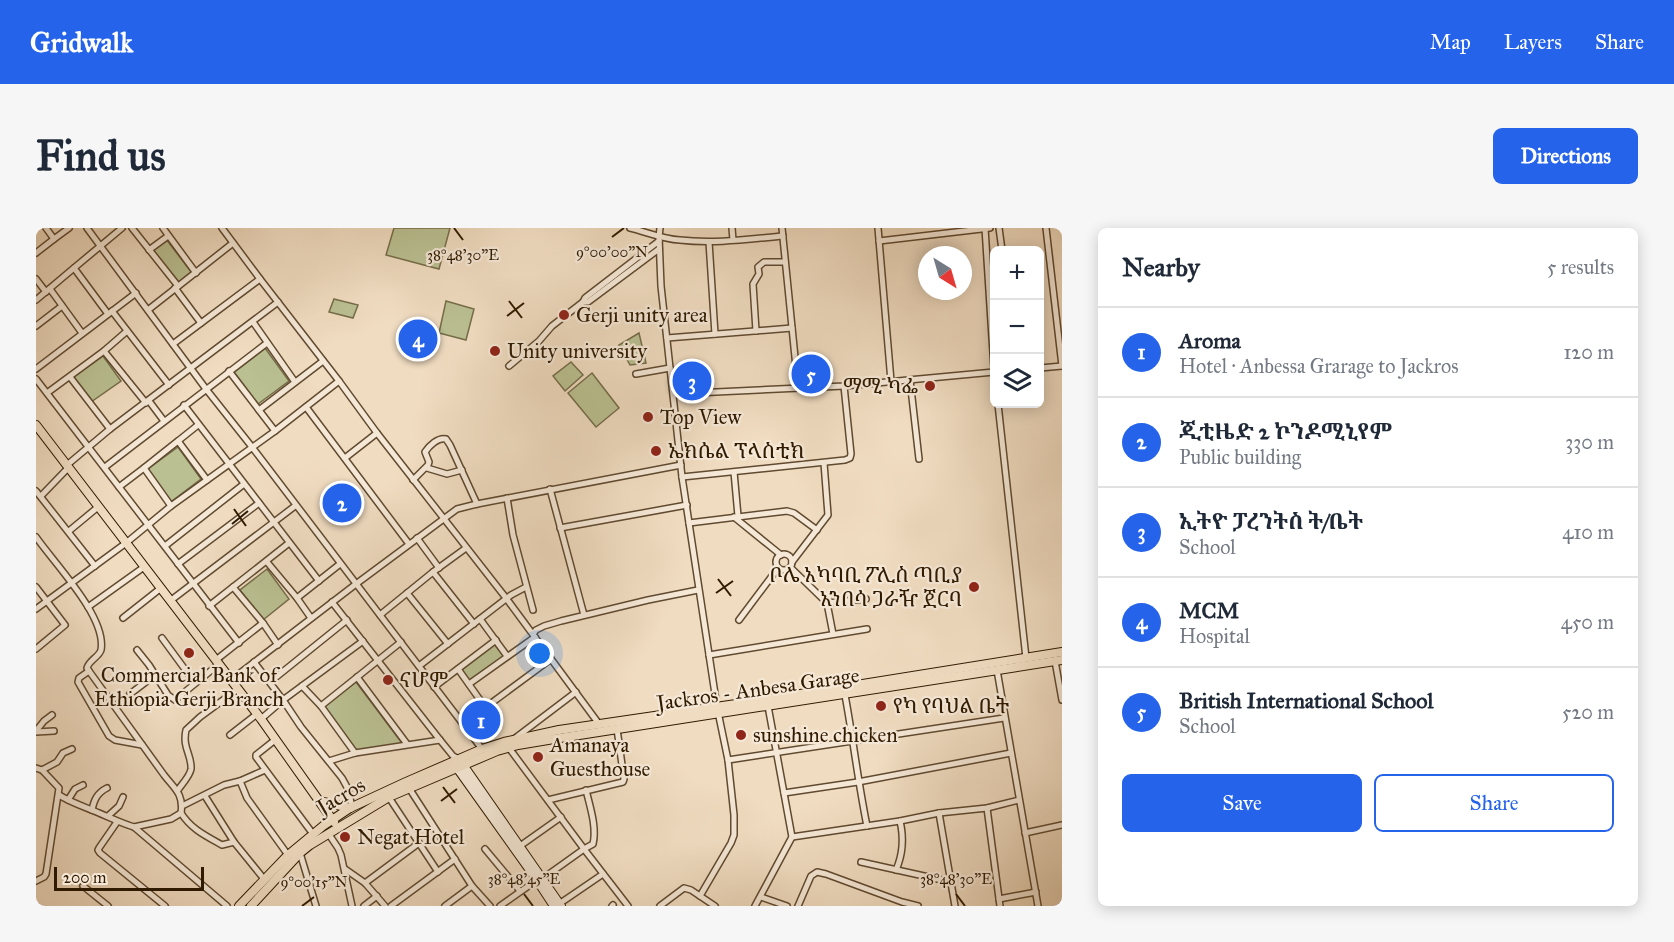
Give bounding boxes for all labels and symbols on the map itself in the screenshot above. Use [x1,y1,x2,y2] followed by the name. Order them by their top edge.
[576,243,648,261] text: 9°00'00"N
[427,246,499,264] text: 38°48'30"E
[918,246,972,300] north arrow
[576,302,708,328] place label: Gerji unity area
[557,308,571,322] marker: Gerji unity area
[398,316,437,362] pin: 4
[507,338,648,364] place label: Unity university
[488,344,502,358] marker: Unity university
[792,352,830,396] pin: 5
[672,358,712,404] pin: 3
[843,373,918,399] place label: ማሚ ካፌ
[923,379,937,393] marker: ማሚ ካፌ
[660,404,741,430] place label: Top View
[641,410,655,424] marker: Top View
[668,438,804,464] place label: ኤክሴል ፕላስቲክ
[649,444,663,458] marker: ኤክሴል ፕላስቲክ
[322,480,362,526] pin: 2
[769,562,962,612] place label: ቦሌ አካባቢ ፖሊስ ጣቢያ አንበሳ ጋራዥ ጀርባ
[967,580,981,594] marker: ቦሌ አካባቢ ፖሊስ ጣቢያ አንበሳ ጋራዥ ጀርባ
[525,639,554,668] your location
[182,646,196,660] marker: Commercial Bank of Ethiopia Gerji Branch
[94,662,284,712] place label: Commercial Bank of Ethiopia Gerji Branch
[653,662,861,716] street label: Jackros - Anbesa Garage
[400,667,448,693] place label: ናሆም
[381,673,395,687] marker: ናሆም
[893,693,1010,719] place label: የካ የባህል ቤት
[462,698,500,742] pin: 1
[874,699,888,713] marker: የካ የባህል ቤት
[753,722,898,748] place label: sunshine chicken
[734,728,748,742] marker: sunshine chicken
[549,732,651,782] place label: Amanaya Guesthouse
[531,750,545,764] marker: Amanaya Guesthouse
[310,772,370,821] street label: Jacros
[357,824,465,850] place label: Negat Hotel
[338,830,352,844] marker: Negat Hotel
[54,864,204,892] scale bar
[488,870,561,888] text: 38°48'45"E
[920,870,992,888] text: 38°48'30"E
[280,873,348,891] text: 9°00'15"N

